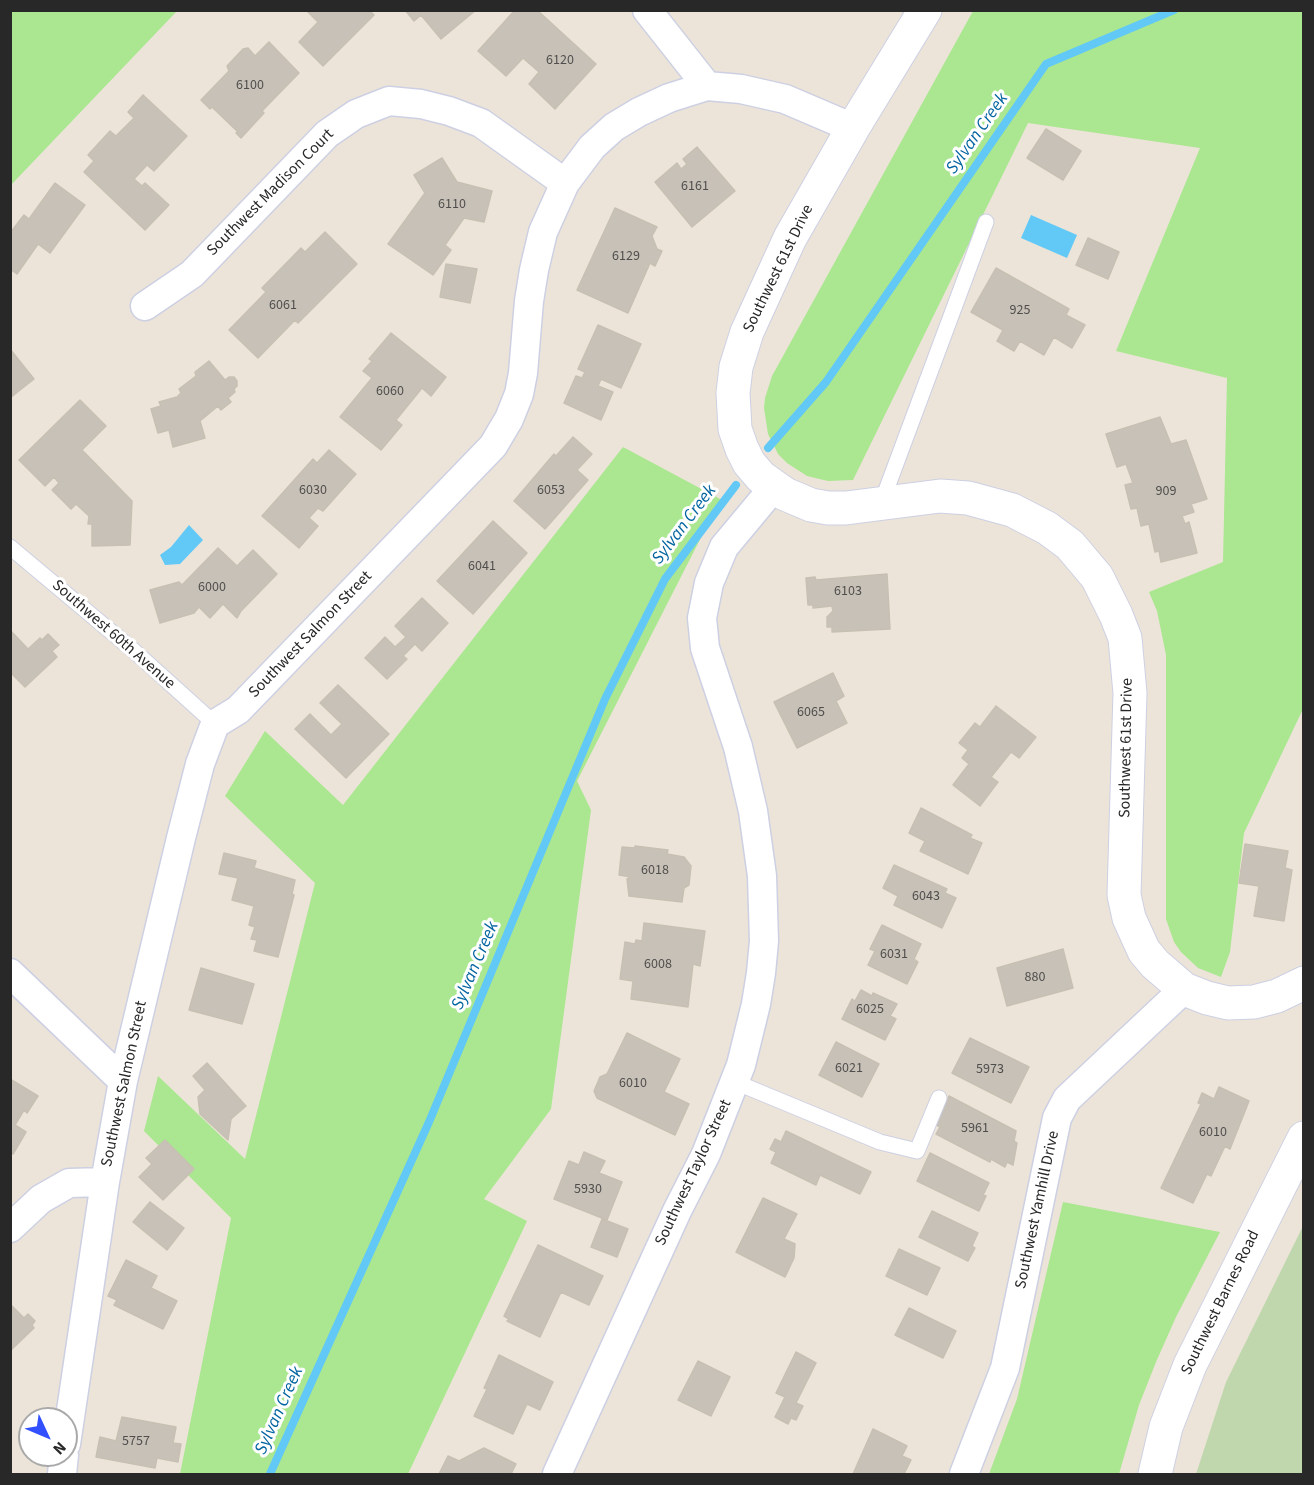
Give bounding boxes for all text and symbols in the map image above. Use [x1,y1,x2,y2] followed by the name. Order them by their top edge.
[546,53,574,69] house number: 6120
[236,78,264,94] house number: 6100
[942,89,1014,179] water label: Sylvan Creek
[204,126,338,260] street label: Southwest Madison Court
[681,179,709,195] house number: 6161
[438,197,466,213] house number: 6110
[740,202,818,336] street label: Southwest 61st Drive
[612,249,640,265] house number: 6129
[269,298,297,314] house number: 6061
[1010,303,1030,319] house number: 925
[376,384,404,400] house number: 6060
[648,481,722,569] water label: Sylvan Creek
[299,483,327,499] house number: 6030
[537,483,565,499] house number: 6053
[1156,484,1176,500] house number: 909
[468,559,496,575] house number: 6041
[245,568,377,702] street label: Southwest Salmon Street
[47,576,179,694] street label: Southwest 60th Avenue
[198,580,226,596] house number: 6000
[834,584,862,600] house number: 6103
[1116,678,1138,818] street label: Southwest 61st Drive
[797,705,825,721] house number: 6065
[641,863,669,879] house number: 6018
[912,889,940,905] house number: 6043
[448,918,504,1014] water label: Sylvan Creek
[880,947,908,963] house number: 6031
[644,957,672,973] house number: 6008
[1025,970,1045,986] house number: 880
[98,999,152,1169] street label: Southwest Salmon Street
[856,1002,884,1018] house number: 6025
[835,1061,863,1077] house number: 6021
[976,1062,1004,1078] house number: 5973
[619,1076,647,1092] house number: 6010
[652,1097,736,1249] street label: Southwest Taylor Street
[961,1121,989,1137] house number: 5961
[1199,1125,1227,1141] house number: 6010
[1012,1129,1064,1291] street label: Southwest Yamhill Drive
[574,1182,602,1198] house number: 5930
[1178,1228,1264,1378] street label: Southwest Barnes Road
[251,1364,309,1458] water label: Sylvan Creek
[18,1407,78,1467] north arrow
[122,1434,150,1450] house number: 5757
[48,1437,71,1460] text: N

